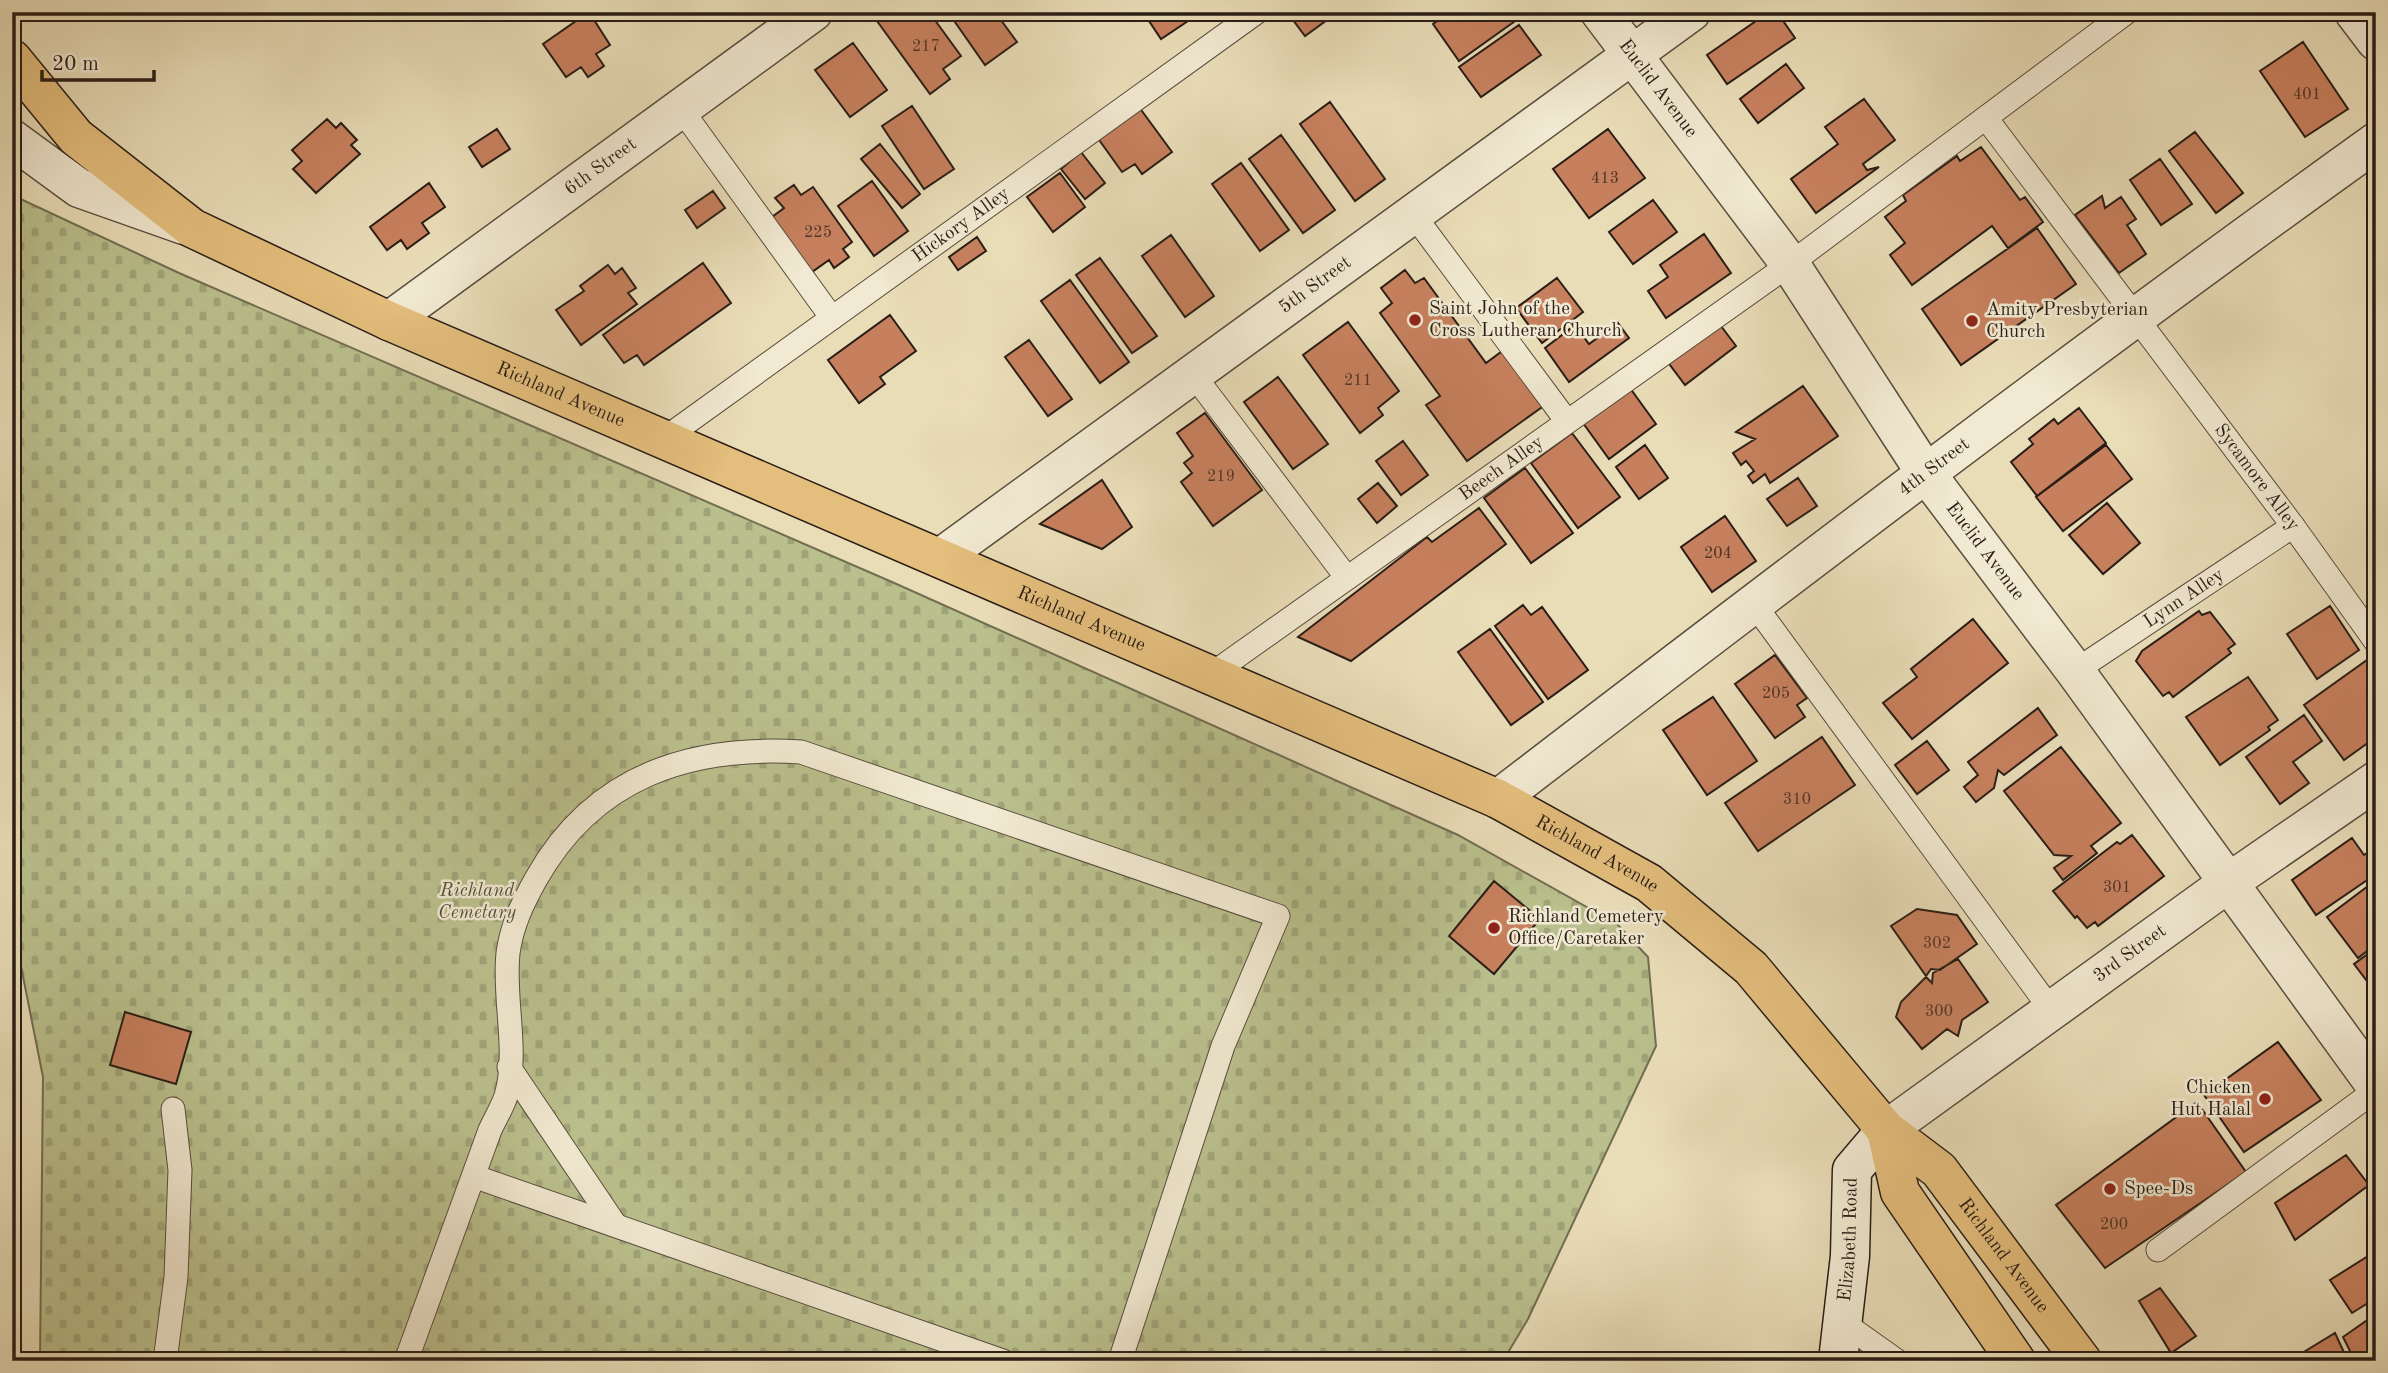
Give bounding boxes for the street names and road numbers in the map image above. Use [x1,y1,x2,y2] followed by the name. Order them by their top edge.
[1615,36,1701,141] street label: Euclid Avenue
[561,134,640,199] street label: 6th Street
[909,184,1013,266] street label: Hickory Alley
[1276,253,1355,317] street label: 5th Street
[494,359,628,431] street label: Richland Avenue
[2210,420,2303,535] street label: Sycamore Alley
[1456,432,1547,505] street label: Beech Alley
[1895,435,1973,500] street label: 4th Street
[1942,499,2028,604] street label: Euclid Avenue
[2140,565,2228,632] street label: Lynn Alley
[1014,583,1148,655] street label: Richland Avenue
[1532,812,1662,896] street label: Richland Avenue
[2090,921,2170,986] street label: 3rd Street
[1835,1177,1861,1303] street label: Elizabeth Road
[1954,1195,2052,1317] street label: Richland Avenue

